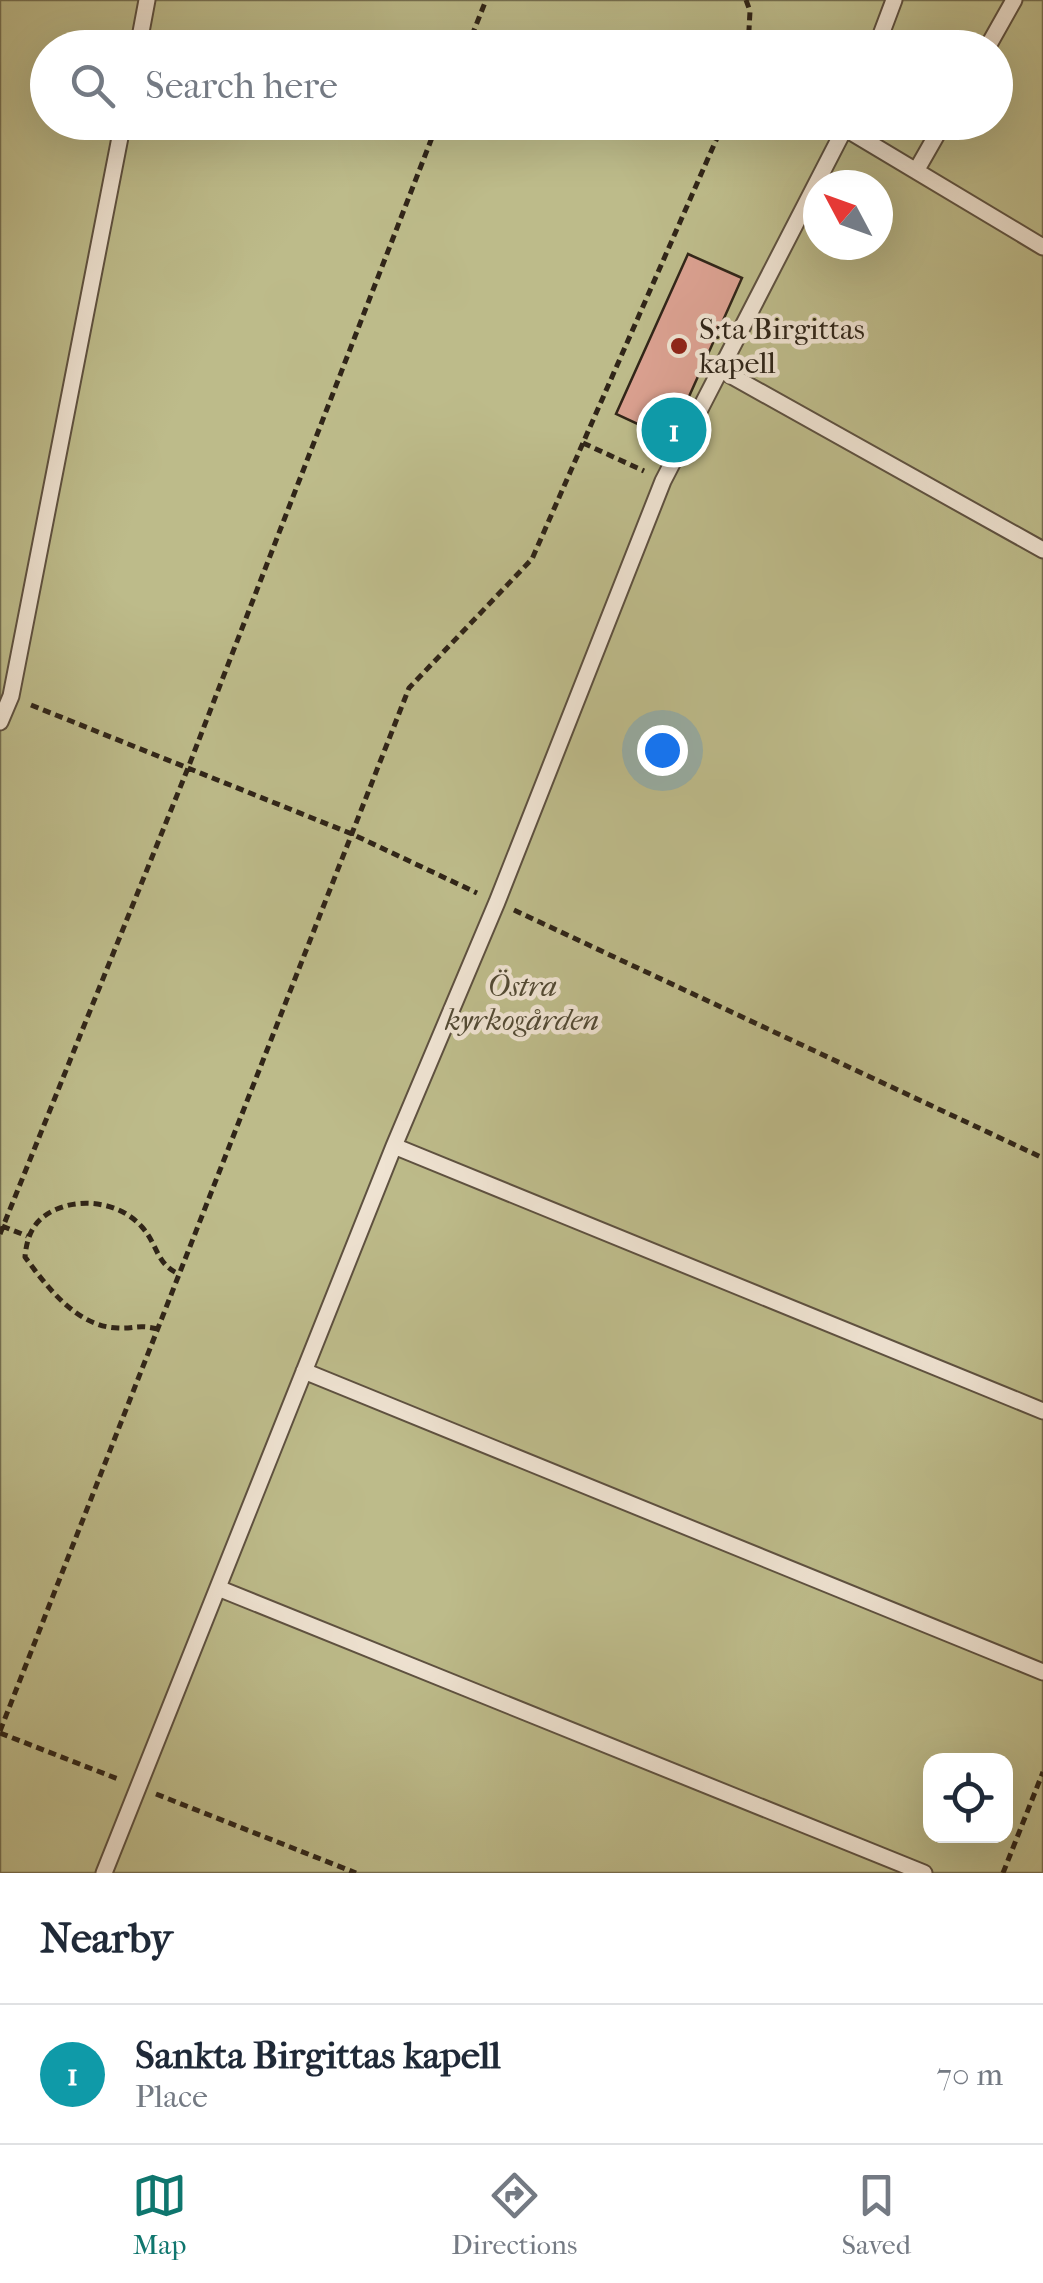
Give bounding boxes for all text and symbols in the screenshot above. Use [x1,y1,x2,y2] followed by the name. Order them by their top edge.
[30,30,1013,140] search box
[65,58,120,113] icon: search
[145,63,338,108] text: Search here
[803,170,893,260] north arrow
[699,312,865,381] place label: S:ta Birgittas kapell
[668,335,690,357] marker: S:ta Birgittas kapell
[642,392,706,468] pin: 1
[637,725,688,776] your location
[444,969,599,1038] park label: Östra kyrkogården
[923,1753,1013,1843] map controls
[923,1753,1013,1843] button: locate
[40,1914,172,1963] text: Nearby
[135,2033,501,2078] text: Sankta Birgittas kapell
[67,2056,78,2093] text: 1
[937,2056,1003,2093] text: 70 m
[135,2078,208,2115] text: Place
[132,2168,187,2261] tab: Map
[451,2168,577,2261] tab: Directions
[841,2168,911,2261] tab: Saved

